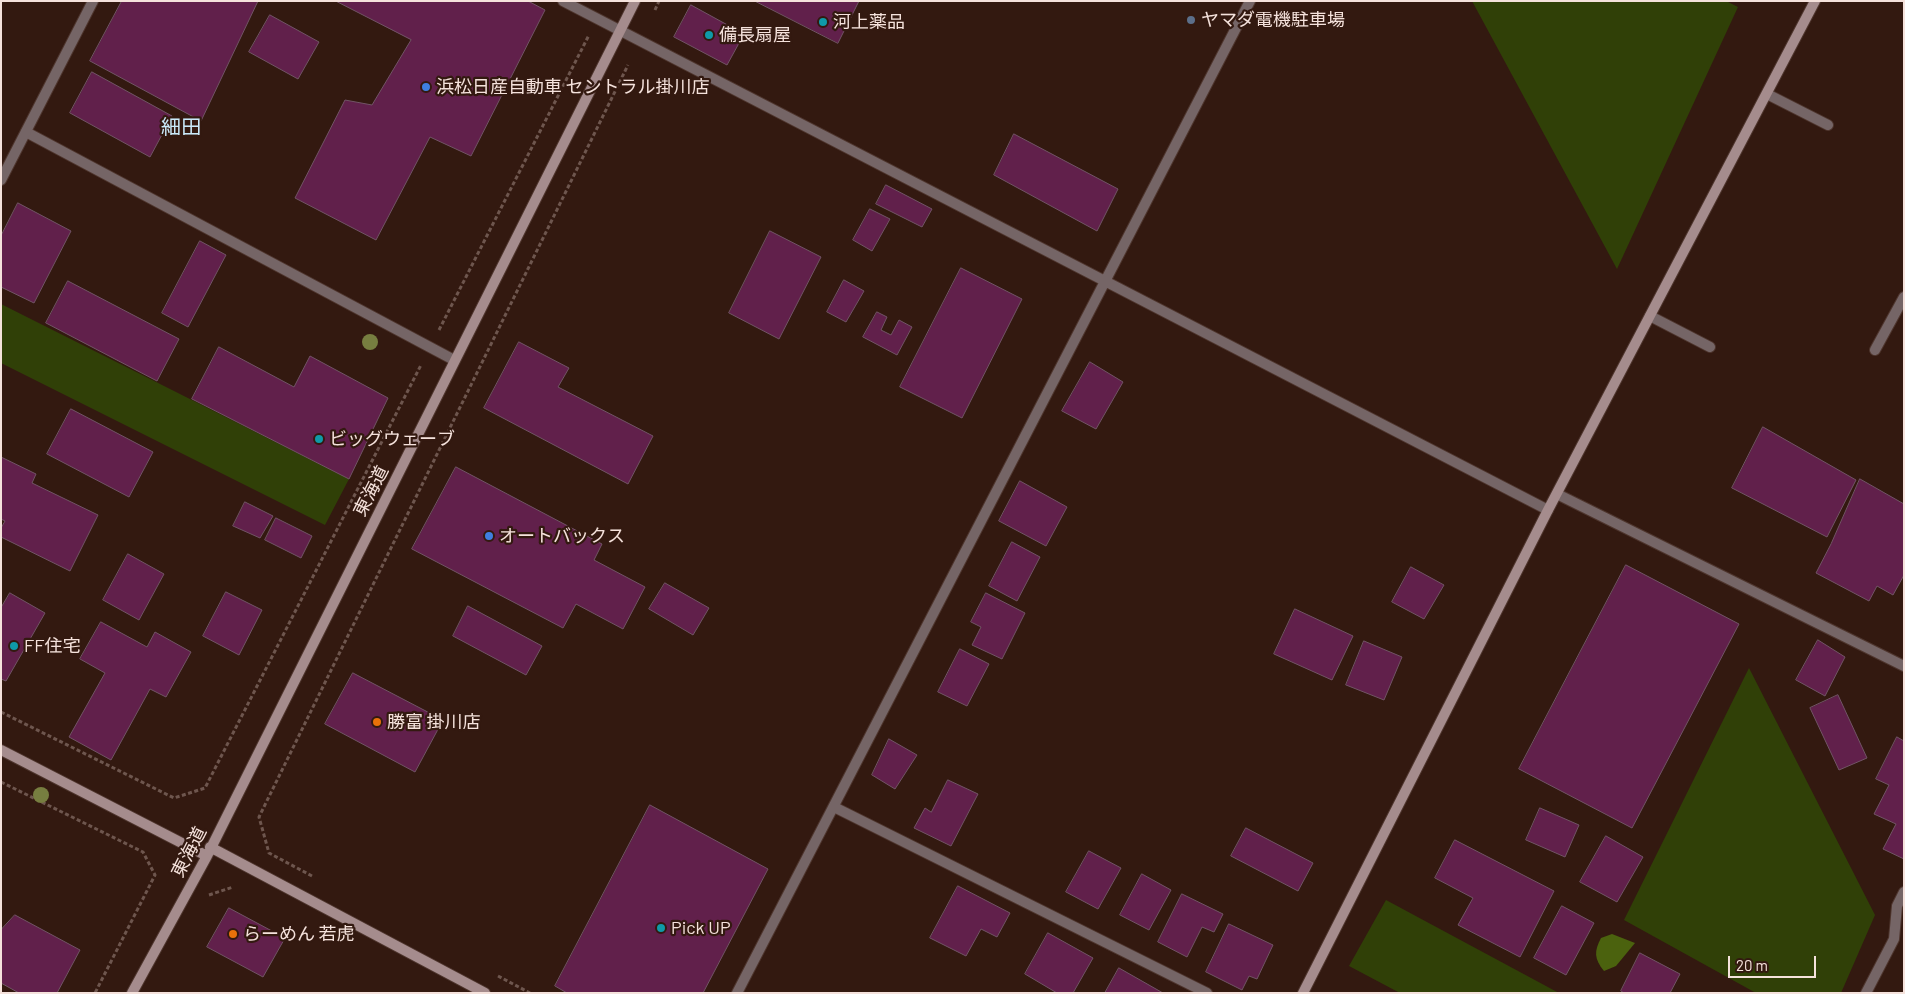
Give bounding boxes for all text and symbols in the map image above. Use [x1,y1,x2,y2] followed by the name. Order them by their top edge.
[1201,9,1345,31] place label: ヤマダ電機駐車場
[833,11,905,33] place label: 河上薬品
[1185,14,1197,26] marker: ヤマダ電機駐車場
[817,16,829,28] marker: 河上薬品
[719,24,791,46] place label: 備長扇屋
[703,29,715,41] marker: 備長扇屋
[436,76,710,98] place label: 浜松日産自動車 セントラル掛川店
[420,81,432,93] marker: 浜松日産自動車 セントラル掛川店
[161,115,201,139] district label: 細田
[329,428,455,450] place label: ビッグウェーブ
[313,433,325,445] marker: ビッグウェーブ
[349,462,393,520] street label: 東海道
[499,525,625,547] place label: オートバックス
[483,530,495,542] marker: オートバックス
[24,635,80,657] place label: FF住宅
[8,640,20,652] marker: FF住宅
[387,711,481,733] place label: 勝富 掛川店
[371,716,383,728] marker: 勝富 掛川店
[167,823,211,881] street label: 東海道
[671,917,731,939] place label: Pick UP
[655,922,667,934] marker: Pick UP
[243,923,355,945] place label: らーめん 若虎
[227,928,239,940] marker: らーめん 若虎
[1730,946,1818,978] scale bar
[1736,956,1768,974] text: 20 m

